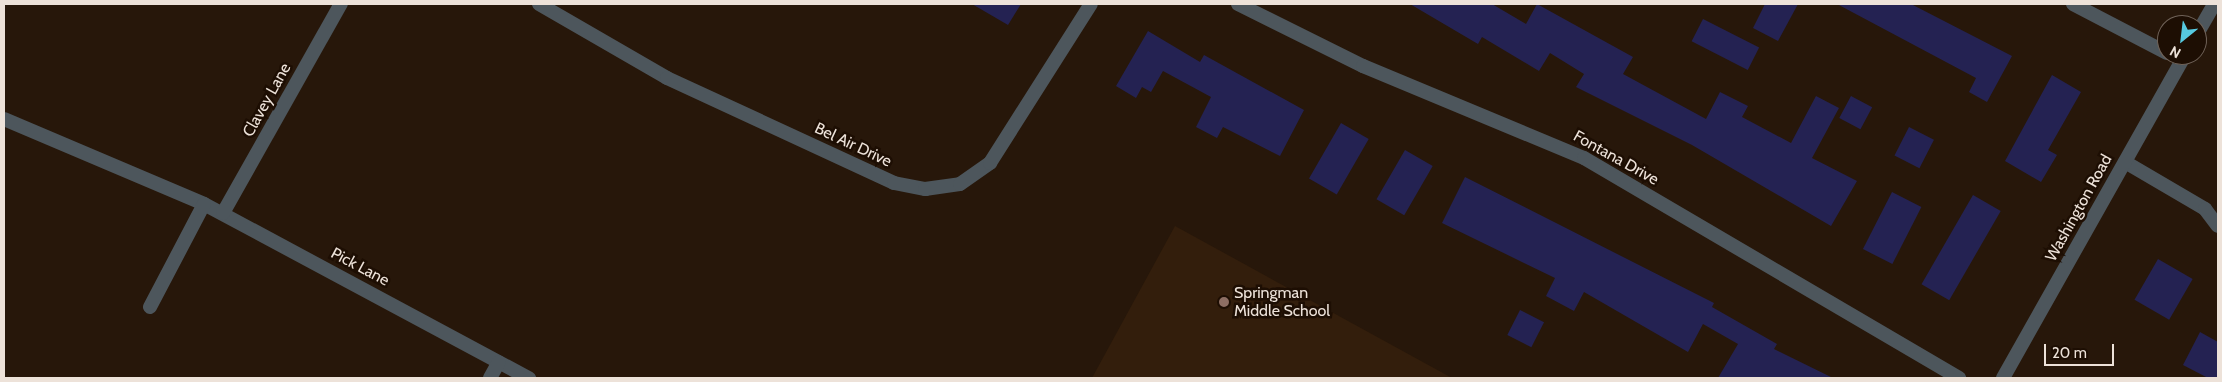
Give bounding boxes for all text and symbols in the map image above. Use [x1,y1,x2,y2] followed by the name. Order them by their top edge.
[2157,15,2207,65] north arrow
[2167,42,2184,63] text: N
[239,60,295,140] street label: Clavey Lane
[811,119,895,171] street label: Bel Air Drive
[1570,127,1662,189] street label: Fontana Drive
[2042,151,2116,265] street label: Washington Road
[328,244,392,290] street label: Pick Lane
[1234,283,1330,321] place label: Springman Middle School
[1218,296,1230,308] marker: Springman Middle School
[2047,334,2117,366] scale bar
[2052,344,2087,362] text: 20 m

